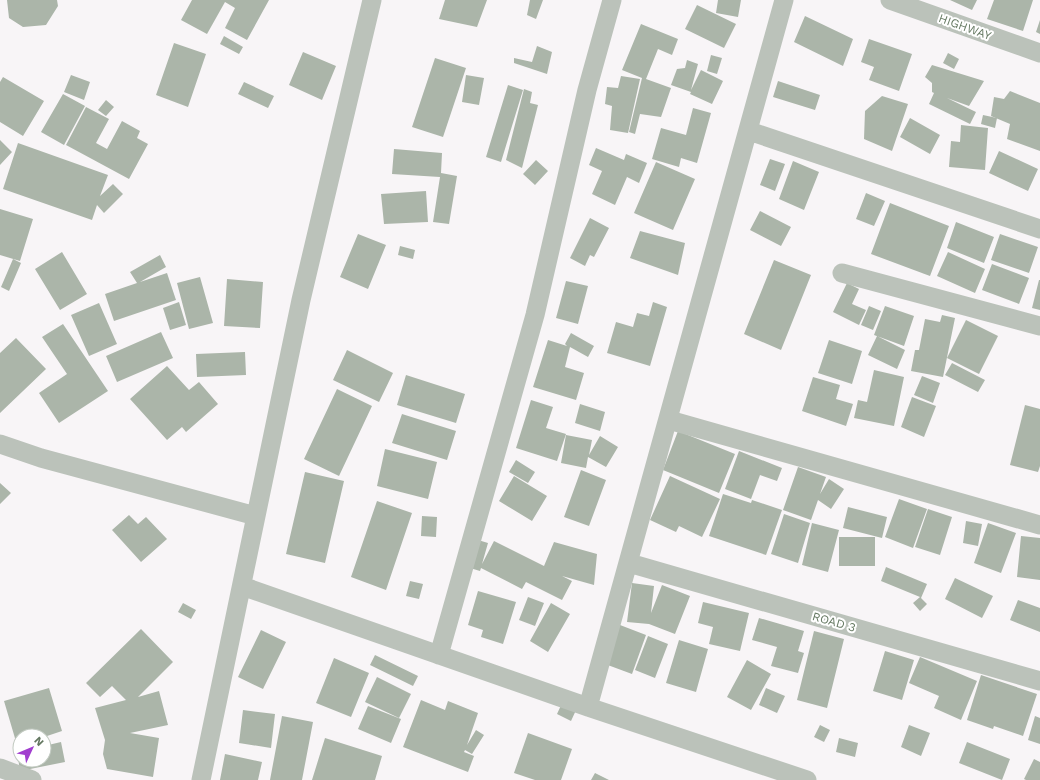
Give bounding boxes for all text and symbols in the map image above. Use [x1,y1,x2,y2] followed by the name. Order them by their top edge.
[937,11,993,43] street label: HIGHWAY
[811,609,857,635] street label: ROAD 3
[12,728,52,768] north arrow
[31,734,46,749] text: N

